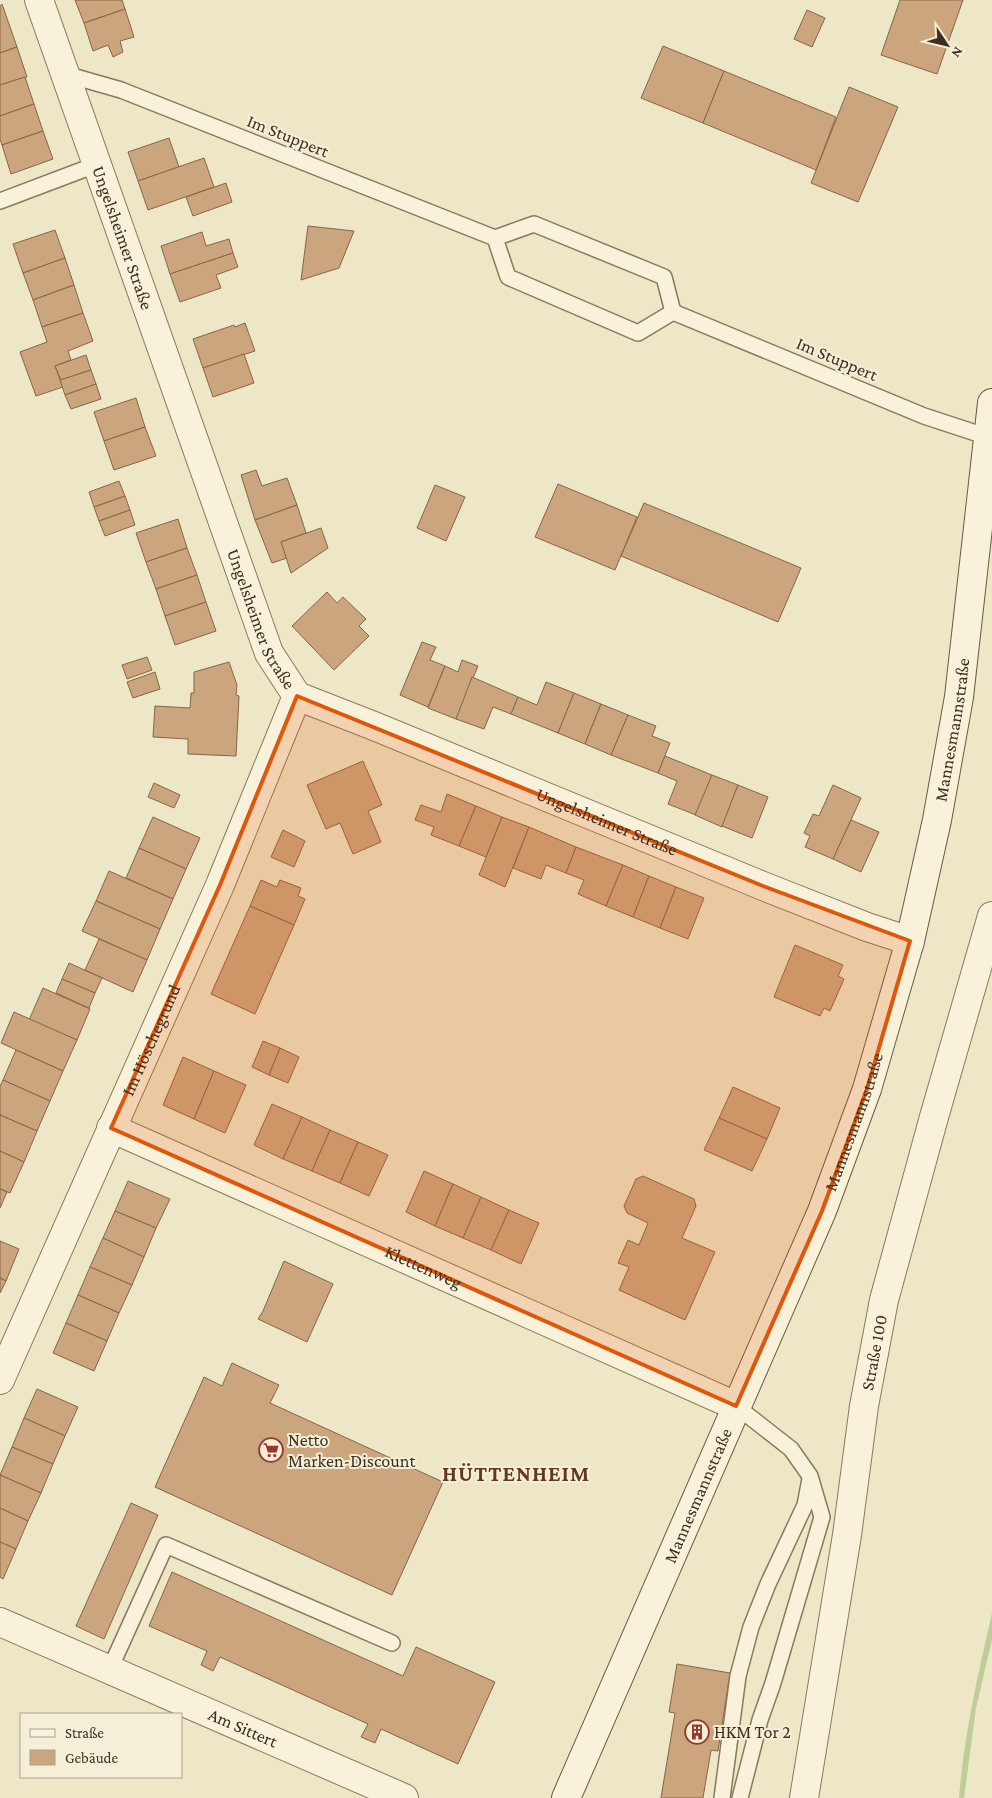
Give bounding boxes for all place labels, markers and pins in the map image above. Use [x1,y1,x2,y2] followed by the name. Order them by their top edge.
[288,1430,416,1471] place label: Netto Marken-Discount
[258,1437,284,1463] supermarket icon: Netto Marken-Discount
[684,1719,710,1745] building icon: HKM Tor 2
[714,1722,791,1742] place label: HKM Tor 2

